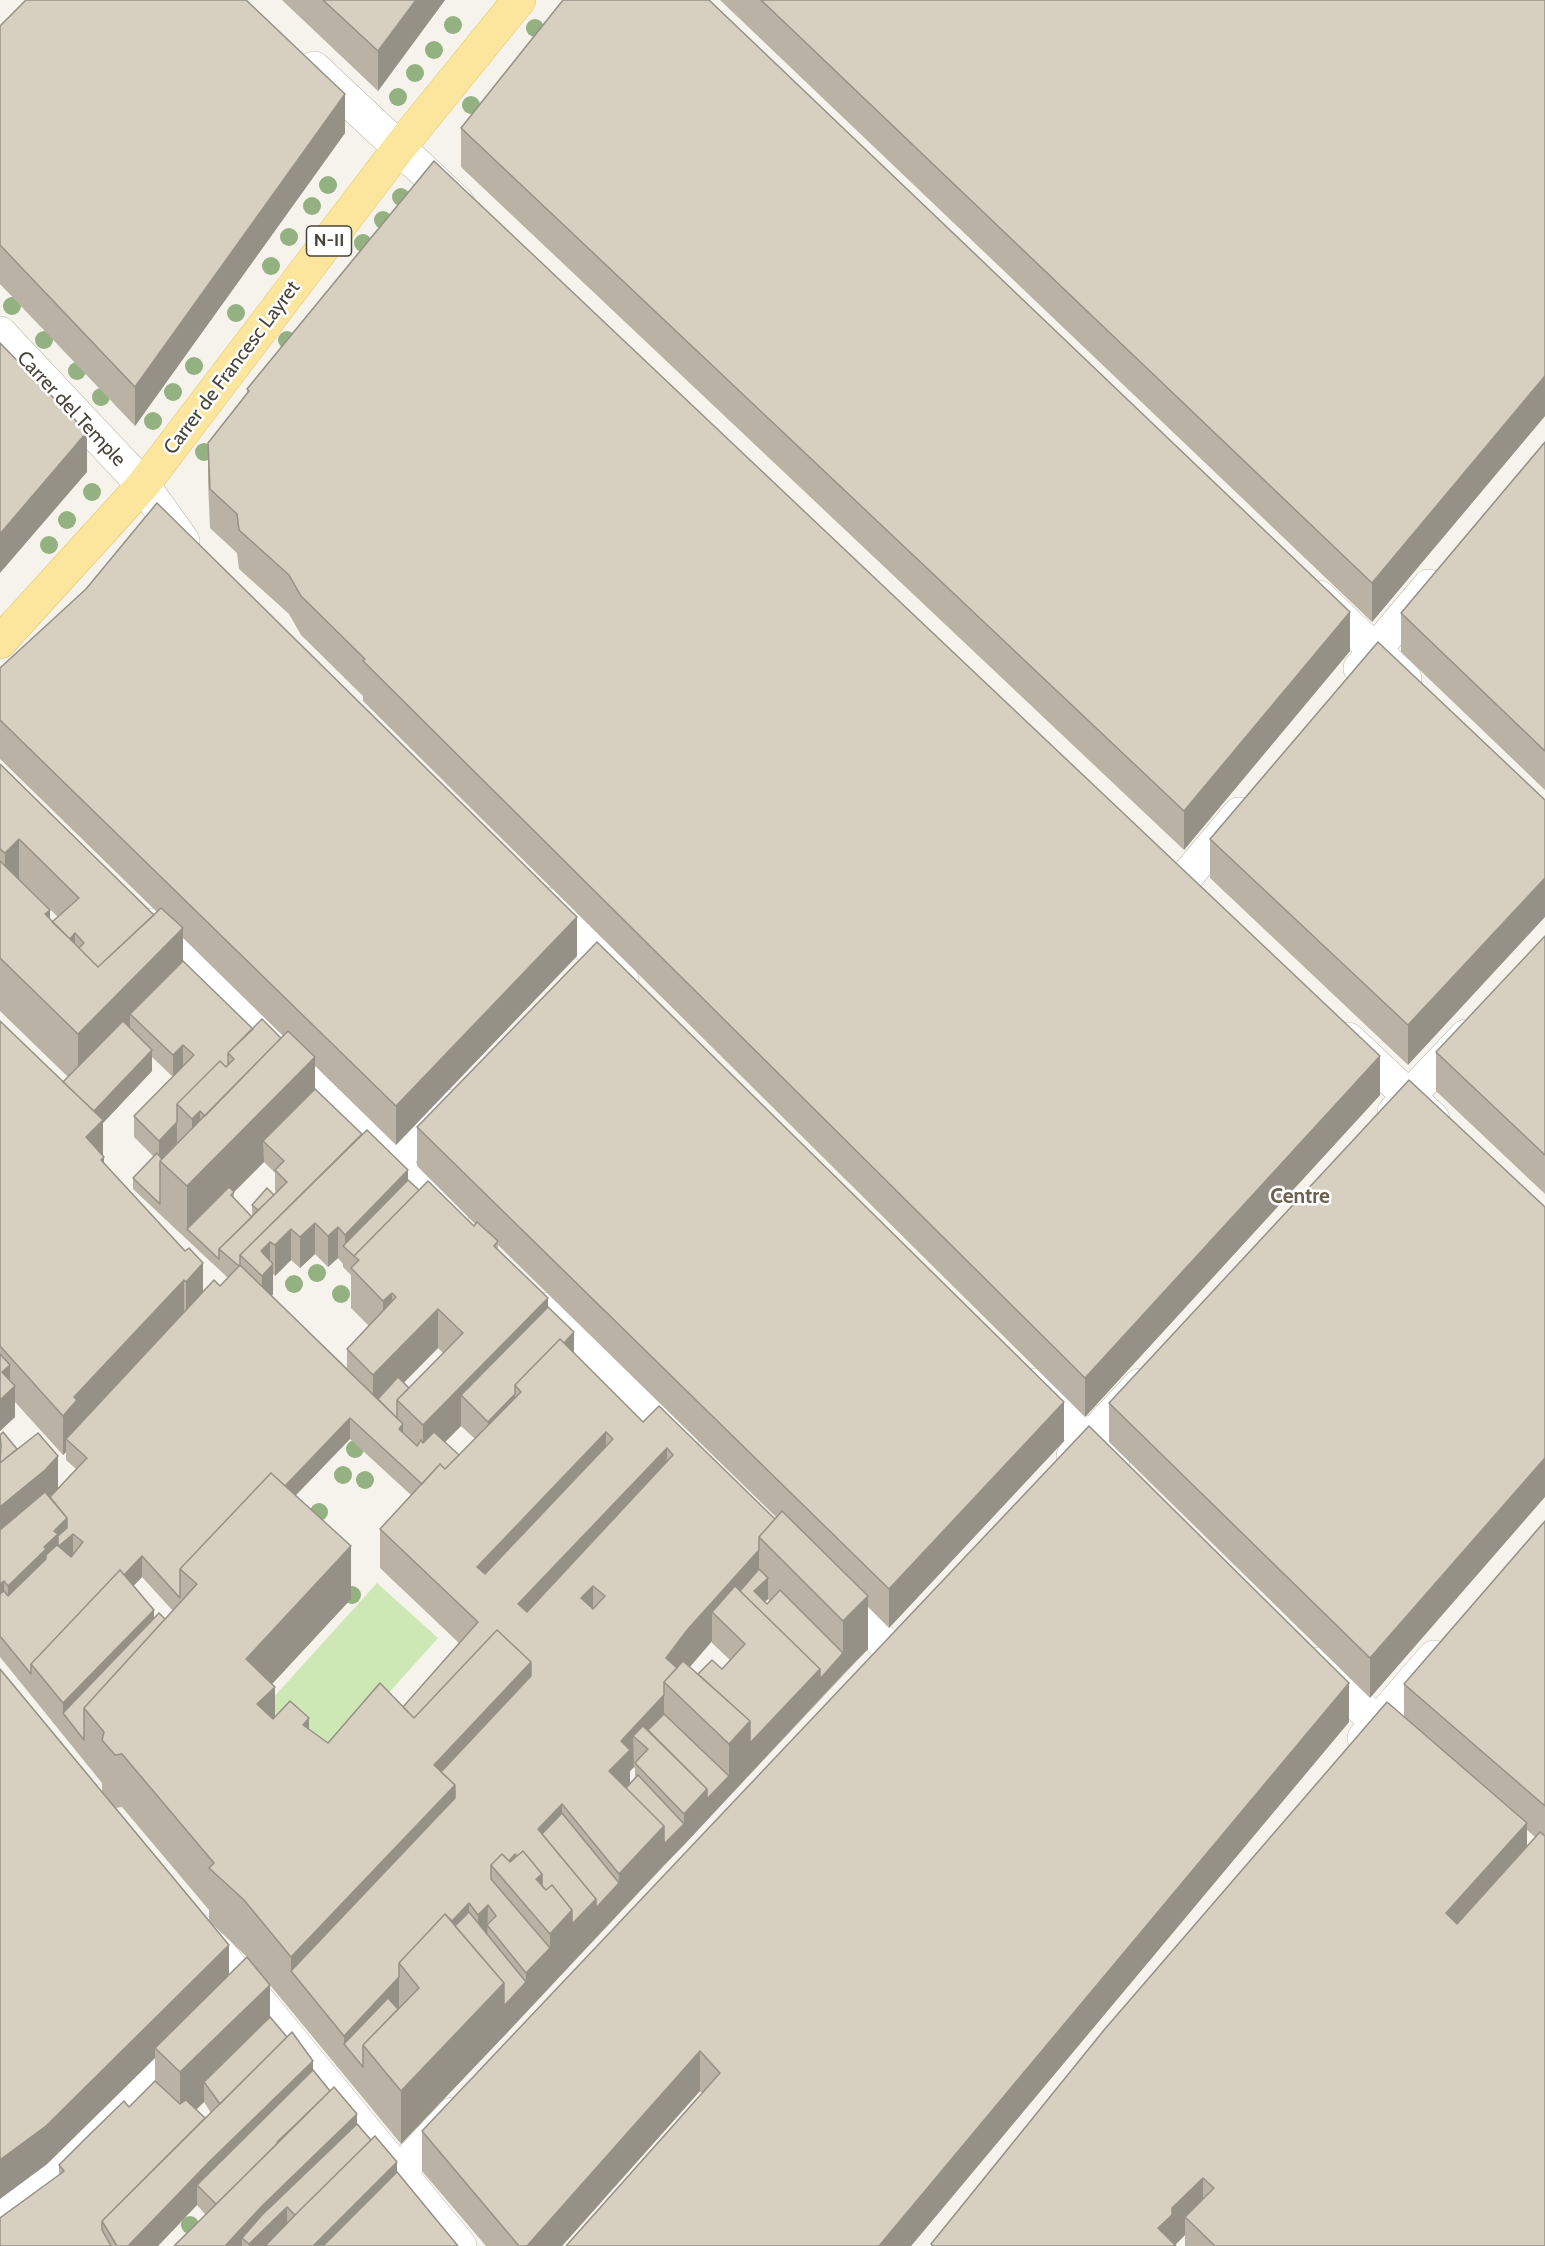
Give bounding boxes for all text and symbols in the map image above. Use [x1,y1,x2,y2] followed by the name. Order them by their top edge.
[306,226,352,256] road number: N-II
[159,276,305,460] street label: Carrer de Francesc Layret
[11,346,131,472] street label: Carrer del Temple
[1270,1184,1330,1210] district label: Centre

